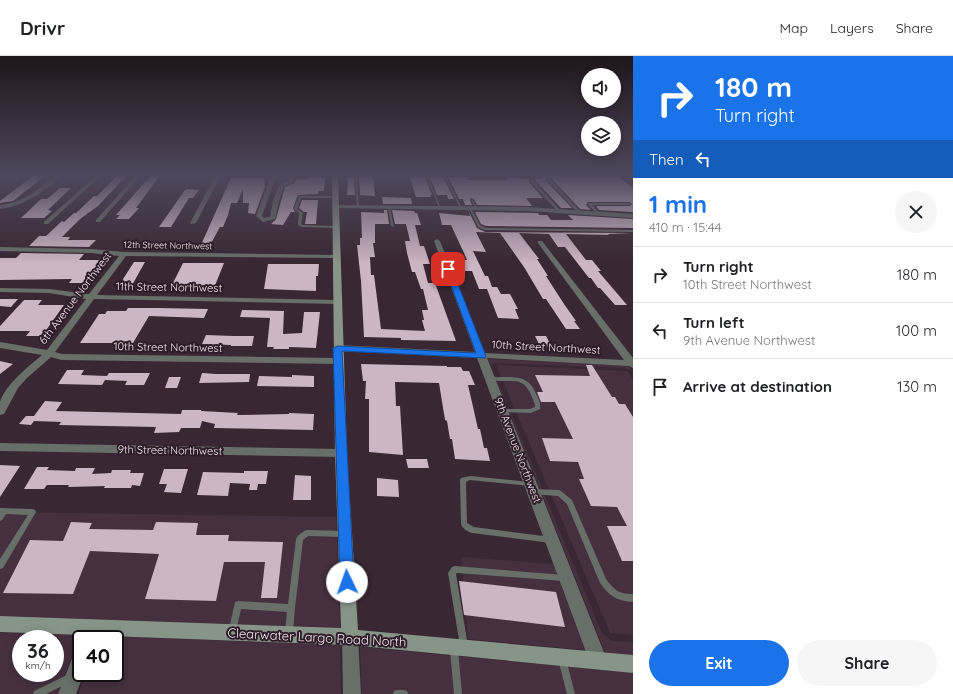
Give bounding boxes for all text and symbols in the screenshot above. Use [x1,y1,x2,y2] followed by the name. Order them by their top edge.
[20,16,65,40] text: Drivr
[779,19,808,37] text: Map
[830,19,874,37] text: Layers
[896,19,933,37] text: Share
[581,68,621,156] map controls
[581,68,621,108] button: sound
[715,69,792,104] text: 180 m
[649,72,701,124] icon: right
[715,104,795,127] text: Turn right
[581,116,621,156] button: layers
[692,148,714,170] icon: left
[649,150,684,169] text: Then
[649,189,707,219] text: 1 min
[895,191,937,233] button: close
[649,219,721,235] text: 410 m · 15:44
[124,239,212,251] street label: 12th Street Northwest
[36,249,114,347] street label: 6th Avenue Northwest
[431,252,465,286] pin
[683,257,754,276] text: Turn right
[437,258,459,280] icon: arrive
[649,264,671,286] icon: right
[897,265,937,284] text: 180 m
[683,276,812,292] text: 10th Street Northwest
[116,279,223,295] street label: 11th Street Northwest
[683,313,745,332] text: Turn left
[649,320,671,342] icon: left
[896,321,937,340] text: 100 m
[683,332,815,348] text: 9th Avenue Northwest
[491,337,601,357] street label: 10th Street Northwest
[113,339,223,355] street label: 10th Street Northwest
[649,376,671,398] icon: arrive
[683,377,832,396] text: Arrive at destination
[897,377,937,396] text: 130 m
[491,395,545,505] street label: 9th Avenue Northwest
[118,442,223,458] street label: 9th Street Northwest
[326,561,368,603] position arrow
[227,624,407,650] street label: Clearwater Largo Road North
[72,630,124,682] speed limit sign: 40
[27,638,49,663] text: 36
[649,640,789,686] button: Exit
[797,640,937,686] button: Share
[25,659,51,672] text: km/h

